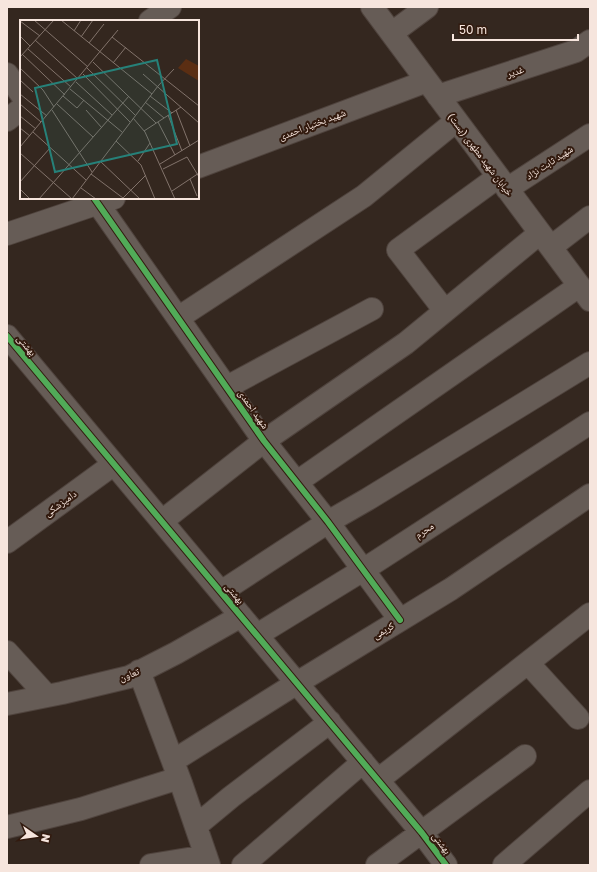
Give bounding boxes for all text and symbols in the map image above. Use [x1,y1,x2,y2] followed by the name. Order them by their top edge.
[453,16,578,42] scale bar
[20,20,199,199] inset map
[459,22,487,37] text: 50 m
[504,63,525,80] street label: غدیر
[277,106,348,143] street label: شهید بختیار احمدی
[445,110,516,199] street label: خیابان شهید مطهری (پست)
[523,142,575,182] street label: شهید ثابت نژاد
[14,332,39,359] street label: بهشتی
[235,387,272,432] street label: شهید احمدی
[42,487,79,520] street label: دامپزشکی
[412,519,437,542] street label: محرم
[222,580,247,607] street label: بهشتی
[370,619,396,642] street label: کریمی
[117,665,141,684] street label: تعاون
[16,816,56,856] north arrow
[429,830,454,857] street label: بهشتی
[39,833,54,844] text: N

